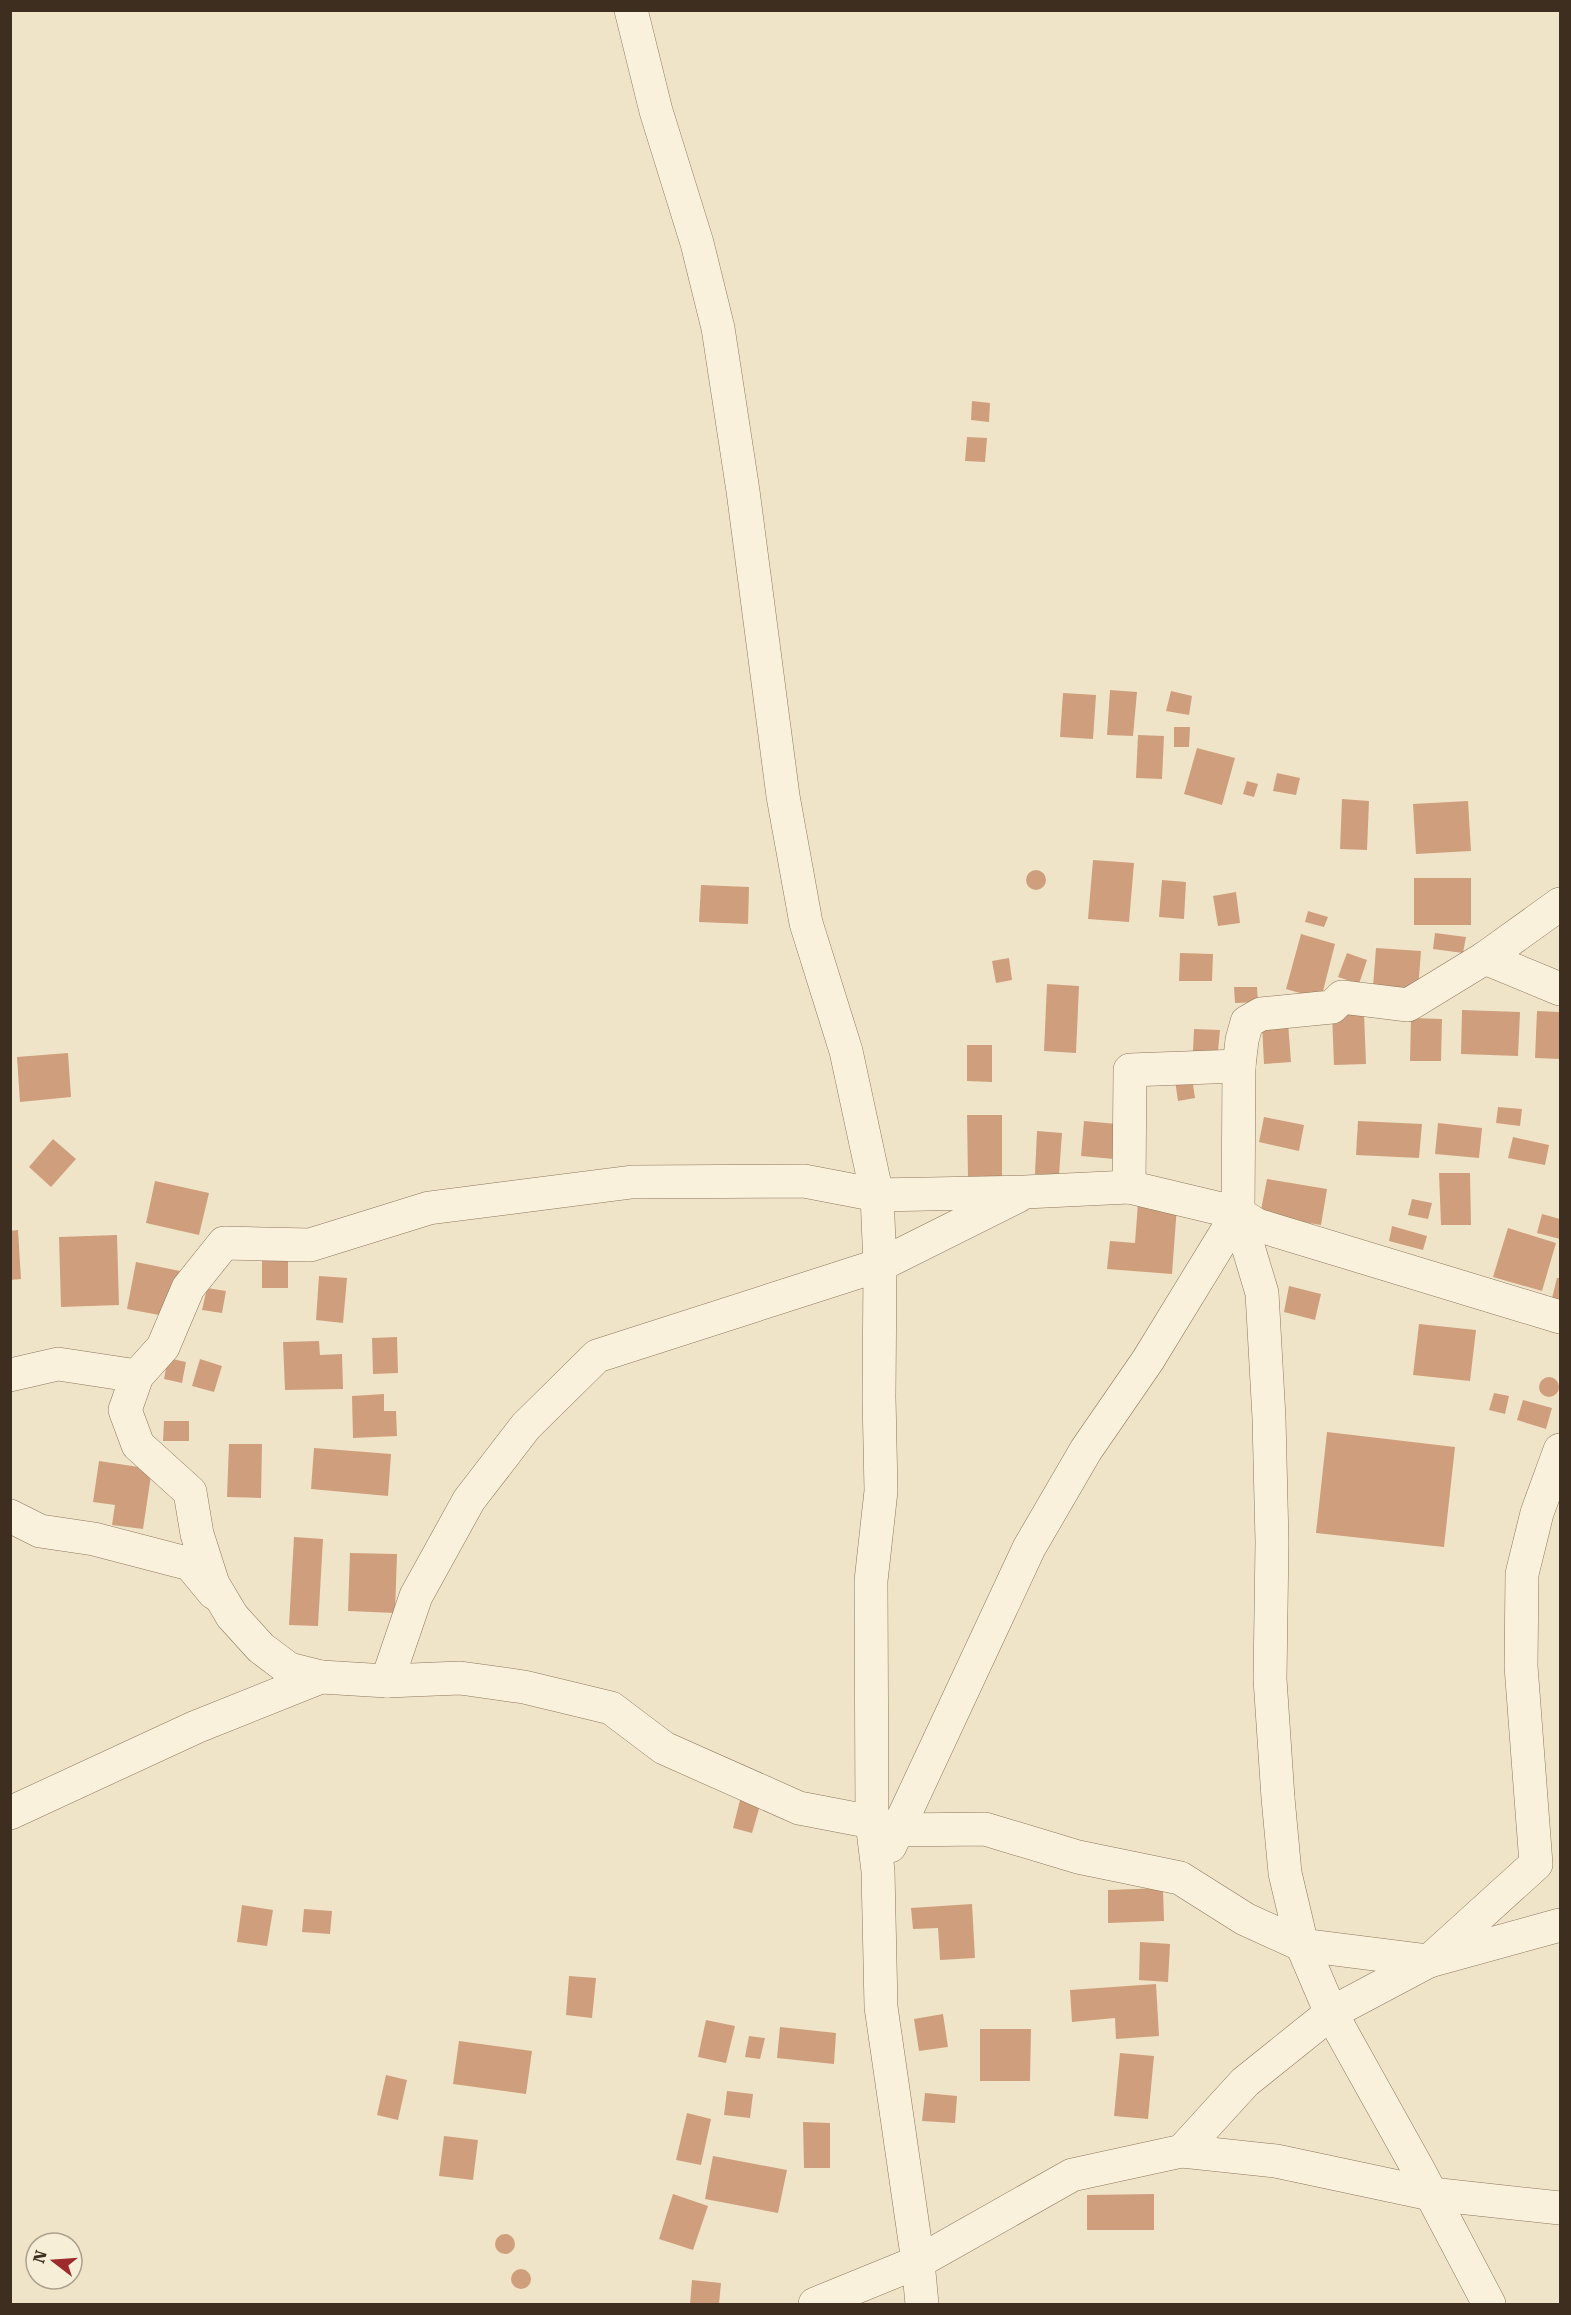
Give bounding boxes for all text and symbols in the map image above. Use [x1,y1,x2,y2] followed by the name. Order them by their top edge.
[24,2231,84,2291] north arrow
[29,2248,51,2265] text: N

